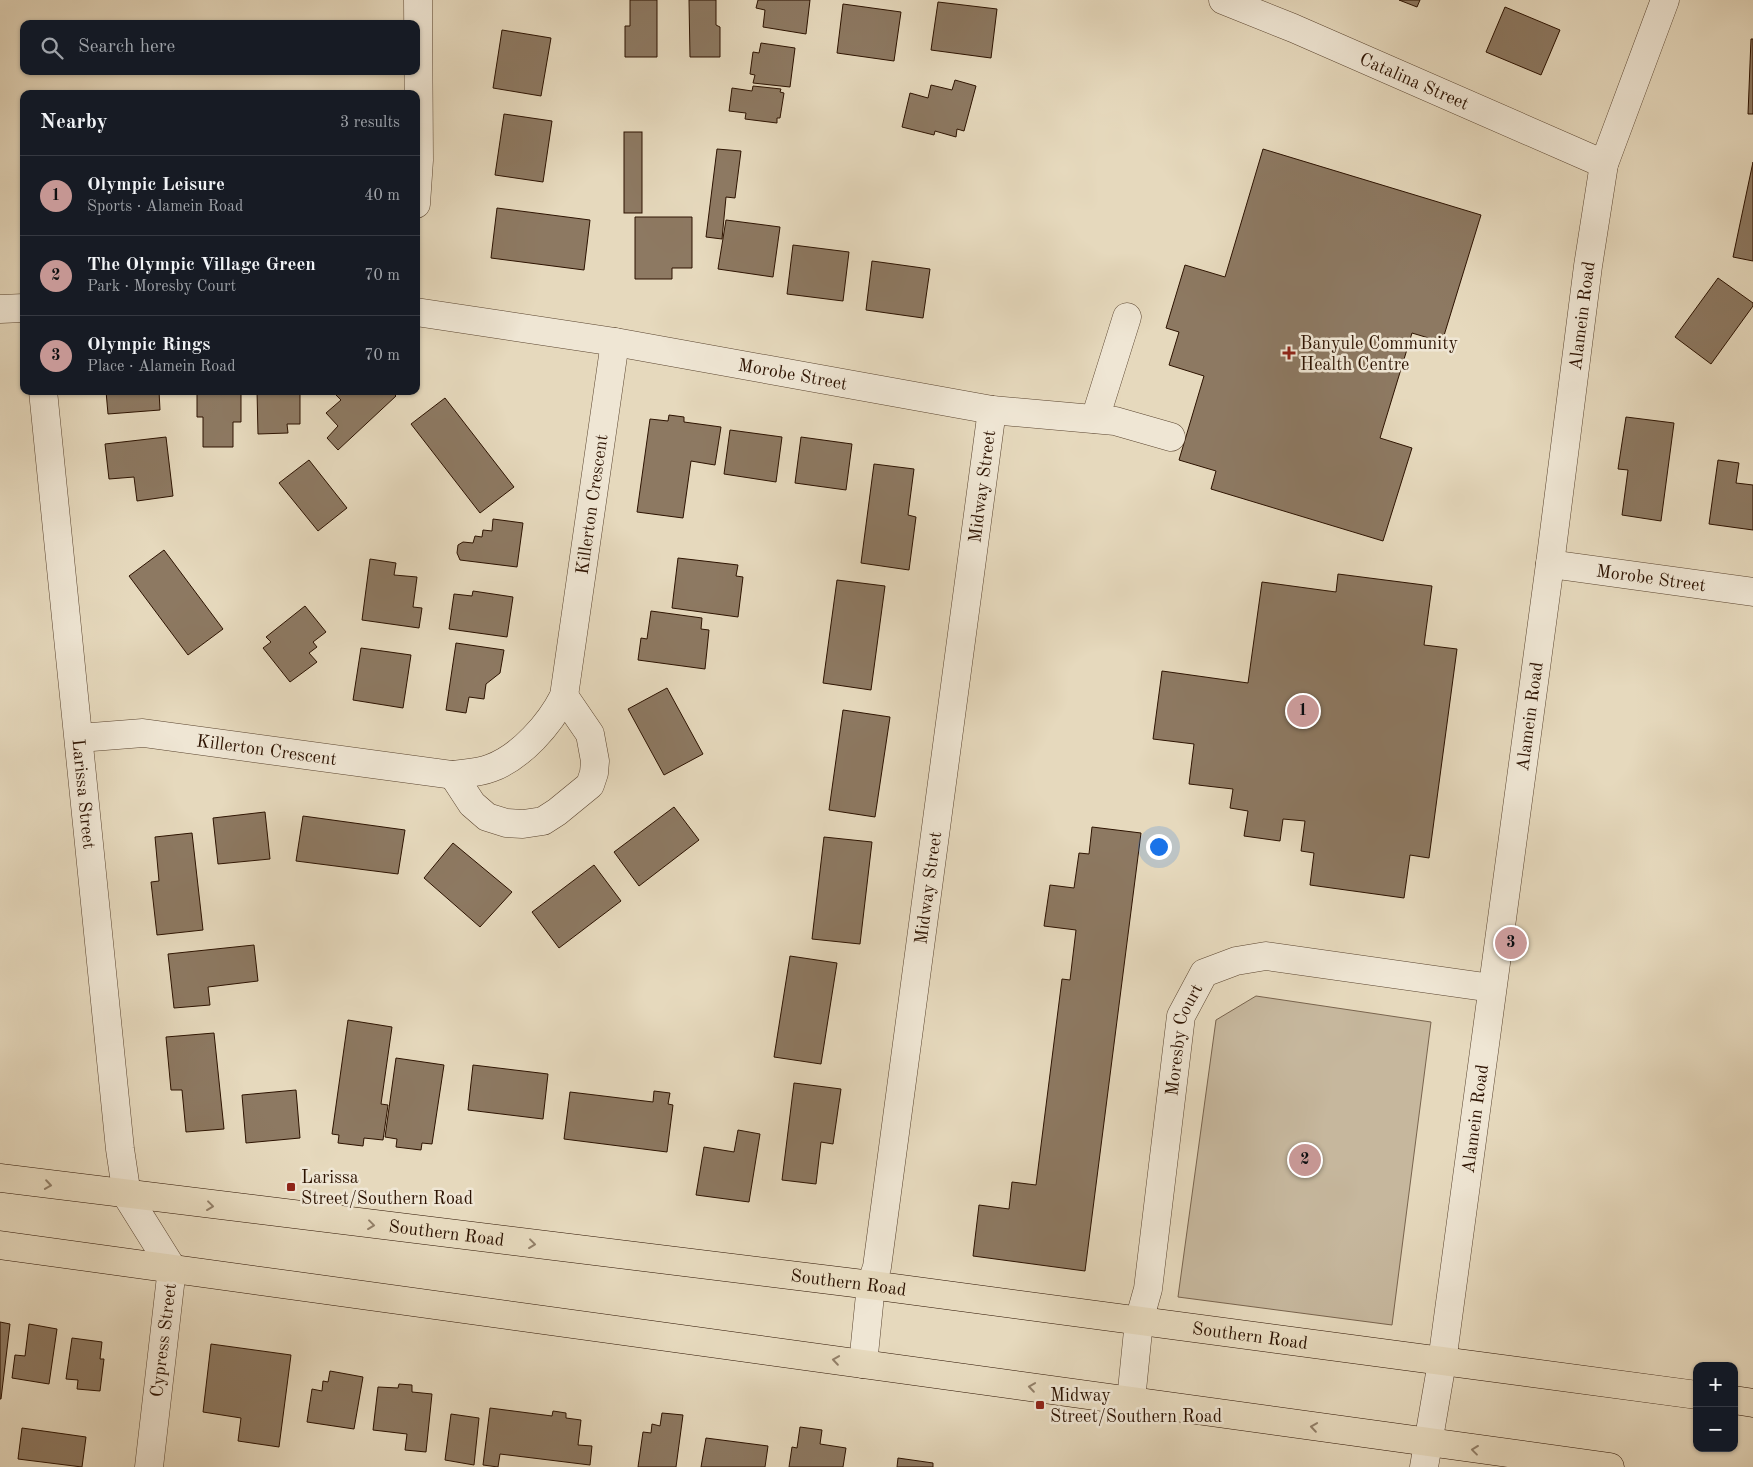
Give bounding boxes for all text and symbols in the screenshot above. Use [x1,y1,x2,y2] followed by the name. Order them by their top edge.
[20,20,420,75] search box
[38,34,66,62] icon: search
[78,38,175,57] text: Search here
[1357,50,1471,114] street label: Catalina Street
[40,112,108,133] text: Nearby
[340,115,400,131] text: 3 results
[87,176,225,195] text: Olympic Leisure
[51,188,61,204] text: 1
[364,188,400,204] text: 40 m
[87,199,243,215] text: Sports · Alamein Road
[87,256,316,275] text: The Olympic Village Green
[1567,260,1599,372] street label: Alamein Road
[51,268,61,284] text: 2
[364,268,400,284] text: 70 m
[87,279,236,295] text: Park · Moresby Court
[1300,335,1458,374] place label: Banyule Community Health Centre
[87,336,210,355] text: Olympic Rings
[1282,346,1296,360] marker: Banyule Community Health Centre
[51,348,61,364] text: 3
[364,348,400,364] text: 70 m
[737,356,849,394] street label: Morobe Street
[87,359,235,375] text: Place · Alamein Road
[966,429,999,544] street label: Midway Street
[574,433,612,576] street label: Killerton Crescent
[1595,562,1707,595] street label: Morobe Street
[1514,661,1547,772] street label: Alamein Road
[1287,692,1319,730] pin: 1
[195,732,338,769] street label: Killerton Crescent
[68,738,97,850] street label: Larissa Street
[912,830,945,945] street label: Midway Street
[1146,834,1172,860] your location
[1495,924,1527,962] pin: 3
[1163,981,1206,1097] street label: Moresby Court
[1460,1063,1492,1175] street label: Alamein Road
[1289,1141,1321,1179] pin: 2
[301,1169,473,1208] place label: Larissa Street/Southern Road
[45,1179,53,1190] one-way arrow
[285,1181,297,1193] marker: Larissa Street/Southern Road
[205,1200,214,1210] one-way arrow
[388,1218,505,1250] street label: Southern Road
[367,1219,375,1230] one-way arrow
[529,1238,537,1249] one-way arrow
[790,1267,907,1300] street label: Southern Road
[148,1282,180,1398] street label: Cypress Street
[1191,1320,1309,1353] street label: Southern Road
[832,1356,840,1366] one-way arrow
[1693,1362,1738,1452] map controls
[1693,1362,1738,1407] button: +
[1027,1382,1035,1393] one-way arrow
[1050,1387,1222,1426] place label: Midway Street/Southern Road
[1034,1399,1046,1411] marker: Midway Street/Southern Road
[1693,1407,1738,1452] button: −
[1310,1422,1318,1433] one-way arrow
[1470,1445,1478,1456] one-way arrow

